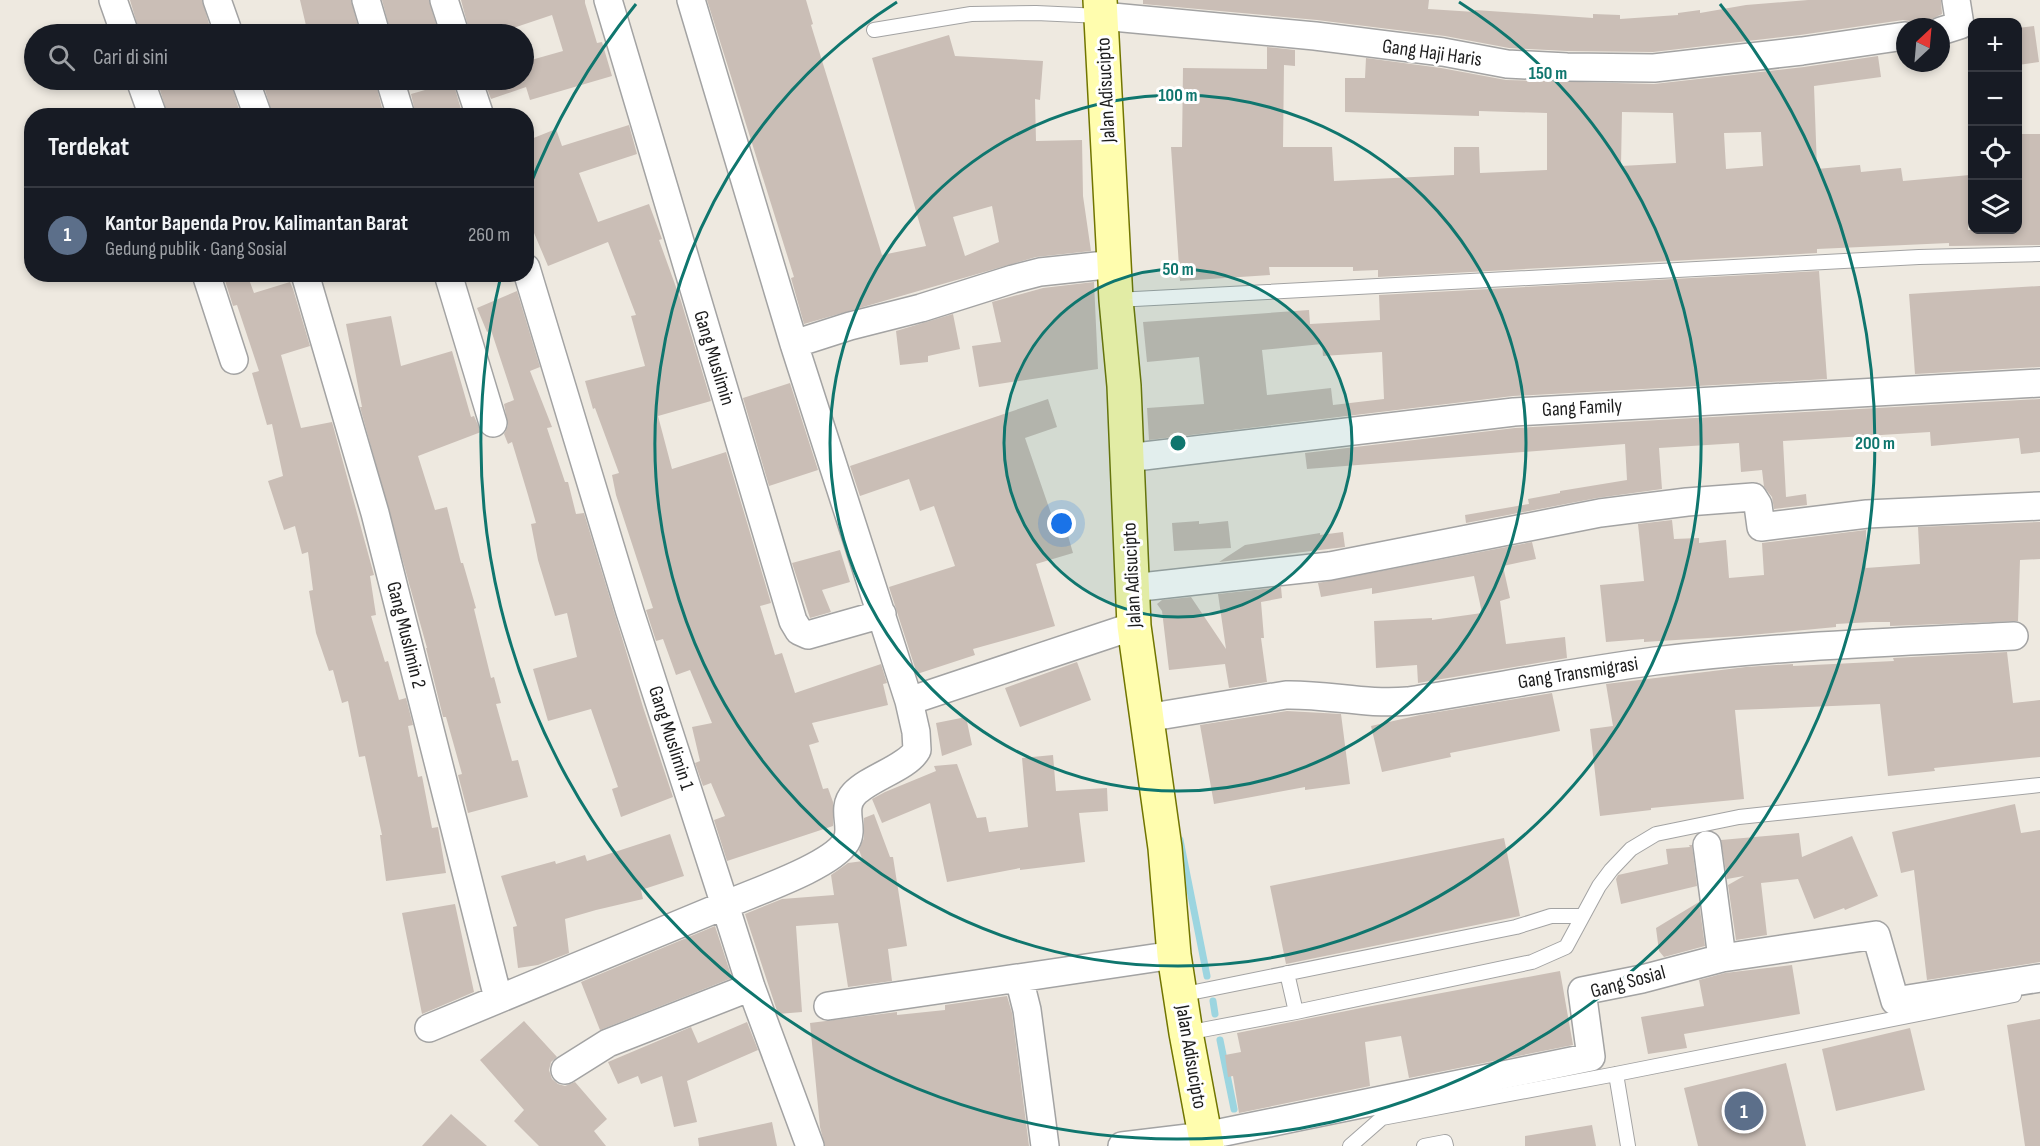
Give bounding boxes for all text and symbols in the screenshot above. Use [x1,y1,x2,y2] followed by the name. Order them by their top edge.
[1896,18,1950,72] north arrow
[1968,18,2022,234] map controls
[1968,18,2022,72] button: +
[24,24,534,90] search box
[1381,34,1483,72] street label: Gang Haji Haris
[1091,37,1121,144] street label: Jalan Adisucipto
[45,41,78,74] icon: search
[93,44,168,71] text: Cari di sini
[1529,63,1567,84] text: 150 m
[1968,72,2022,126] button: −
[1159,85,1198,106] text: 100 m
[1968,126,2022,180] button: locate
[48,132,129,163] text: Terdekat
[1968,180,2022,234] button: layers
[105,210,408,237] text: Kantor Bapenda Prov. Kalimantan Barat
[64,223,71,247] text: 1
[468,223,510,247] text: 260 m
[105,237,287,261] text: Gedung publik · Gang Sosial
[1162,259,1194,280] text: 50 m
[688,308,740,408] street label: Gang Muslimin
[1541,394,1623,422] street label: Gang Family
[1168,433,1188,453] centre of rings
[1855,433,1895,454] text: 200 m
[1047,509,1076,538] your location
[1117,522,1147,629] street label: Jalan Adisucipto
[381,579,431,691] street label: Gang Muslimin 2
[1516,652,1640,694] street label: Gang Transmigrasi
[643,683,699,793] street label: Gang Muslimin 1
[1588,961,1668,1003] street label: Gang Sosial
[1170,1002,1212,1111] street label: Jalan Adisucipto
[1724,1088,1764,1134] pin: 1

